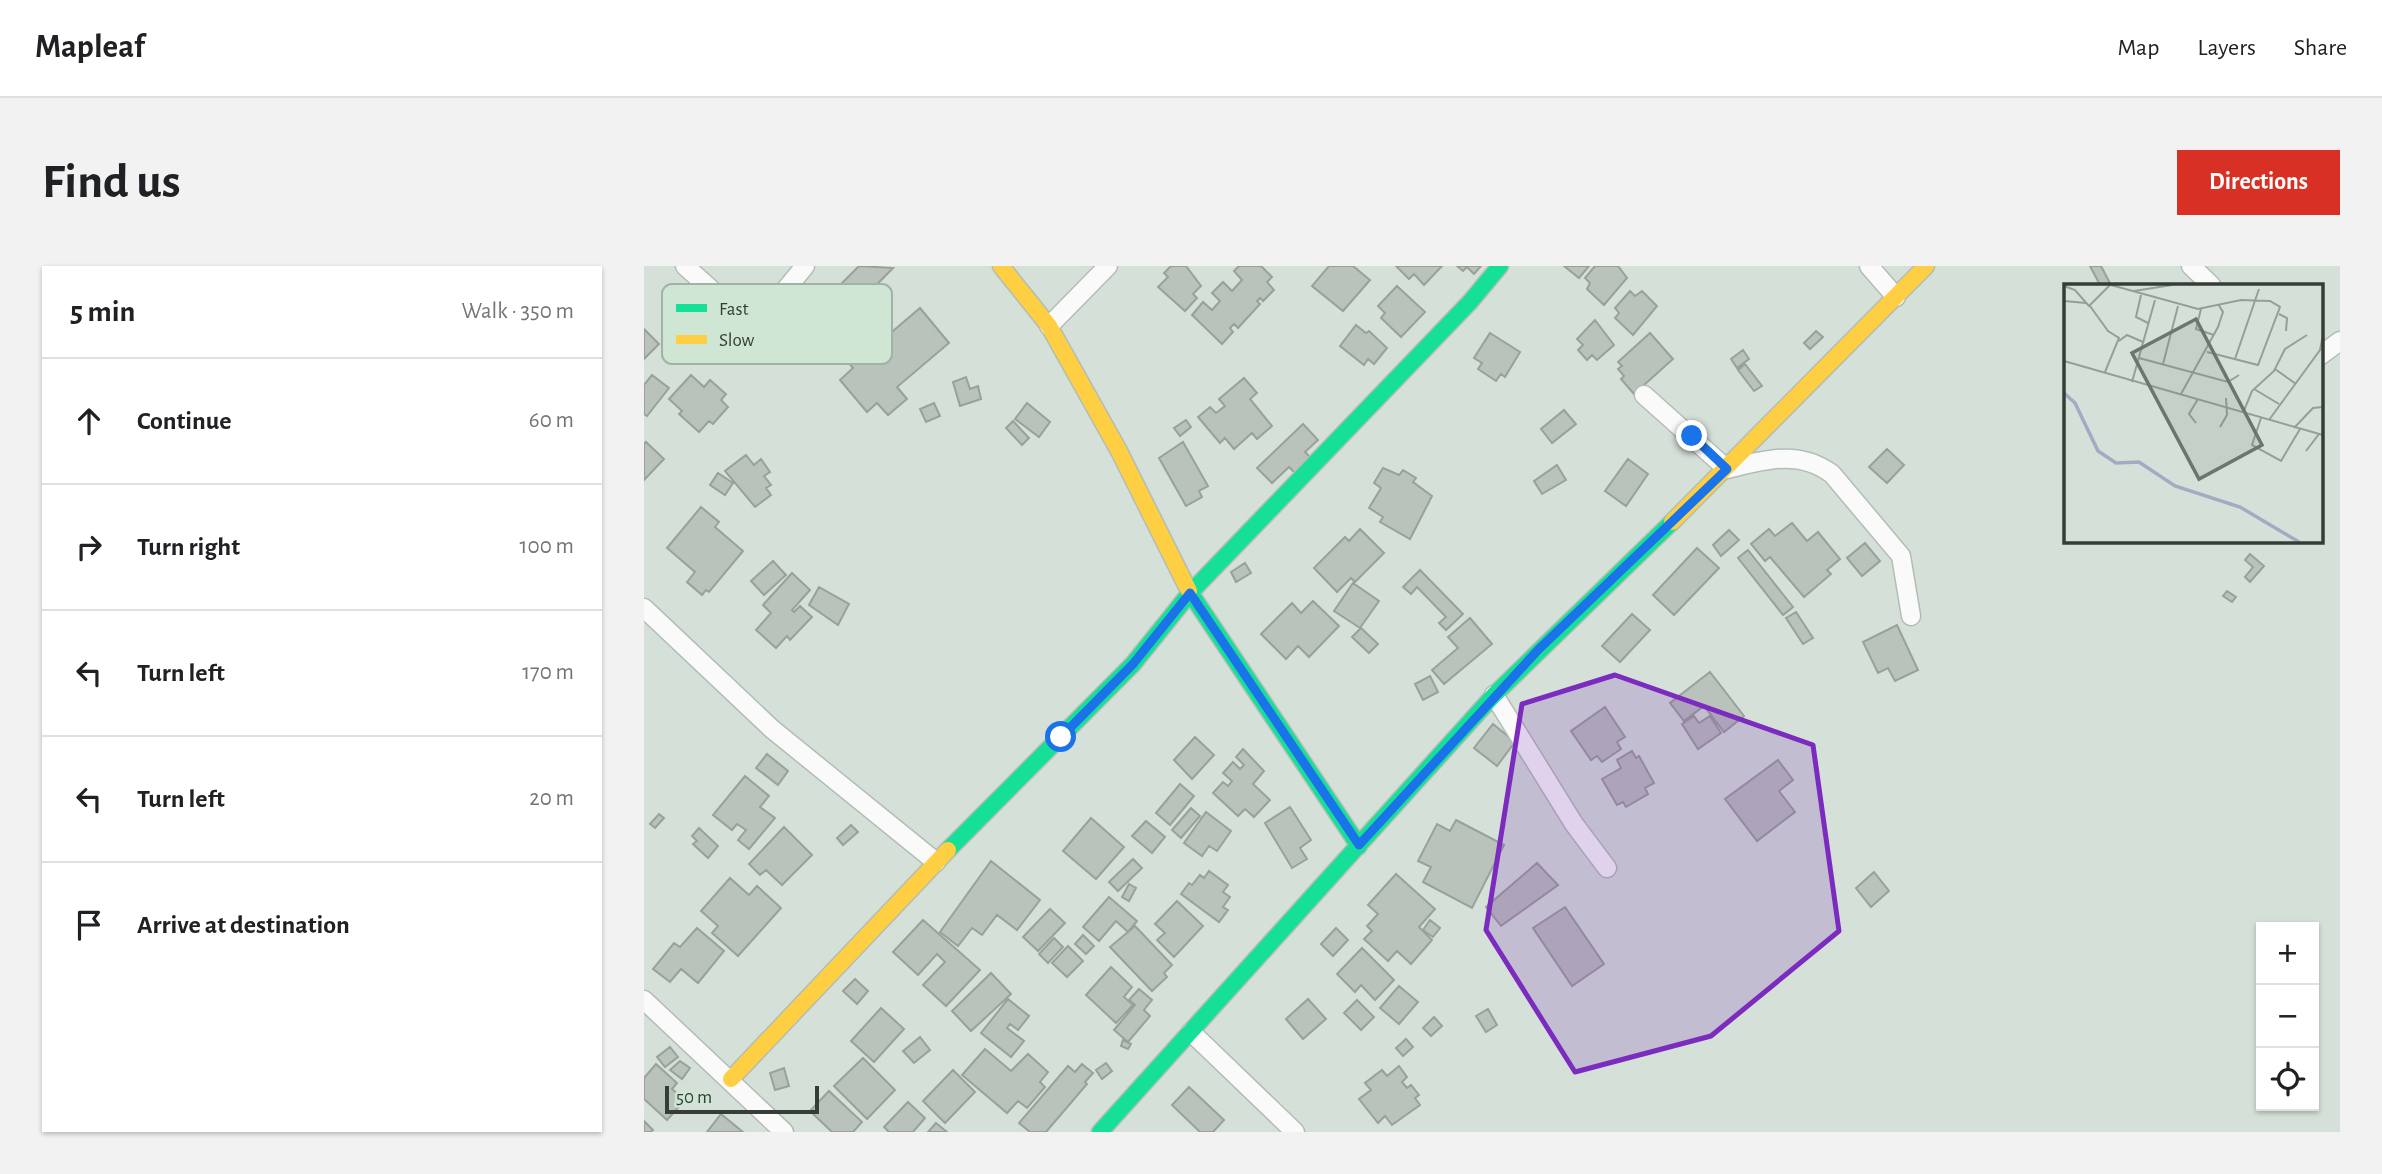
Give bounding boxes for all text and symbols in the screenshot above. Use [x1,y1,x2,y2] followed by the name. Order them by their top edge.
[35,31,145,64] text: Mapleaf
[2117,36,2159,60] text: Map
[2197,36,2256,60] text: Layers
[2294,36,2347,60] text: Share
[2177,150,2340,215] button: Directions
[42,158,181,207] text: Find us
[662,284,892,364] legend
[2064,284,2322,542] inset map
[70,297,135,327] text: 5 min
[462,300,574,323] text: Walk · 350 m
[719,300,749,319] text: Fast
[719,331,755,350] text: Slow
[70,402,108,440] icon: ahead
[137,408,232,434] text: Continue
[529,409,574,432] text: 60 m
[1676,420,1707,451] route end
[70,528,108,566] icon: right
[137,534,240,560] text: Turn right
[520,535,574,558] text: 100 m
[70,654,108,692] icon: left
[137,660,225,686] text: Turn left
[522,661,574,684] text: 170 m
[1045,721,1076,752] route start
[70,780,108,818] icon: left
[137,786,225,812] text: Turn left
[529,787,574,810] text: 20 m
[70,906,108,944] icon: arrive
[137,912,350,938] text: Arrive at destination
[2256,922,2319,1111] map controls
[2256,922,2319,985] button: +
[2256,985,2319,1048] button: −
[2256,1048,2319,1111] button: locate
[665,1083,819,1115] scale bar
[676,1088,712,1107] text: 50 m

